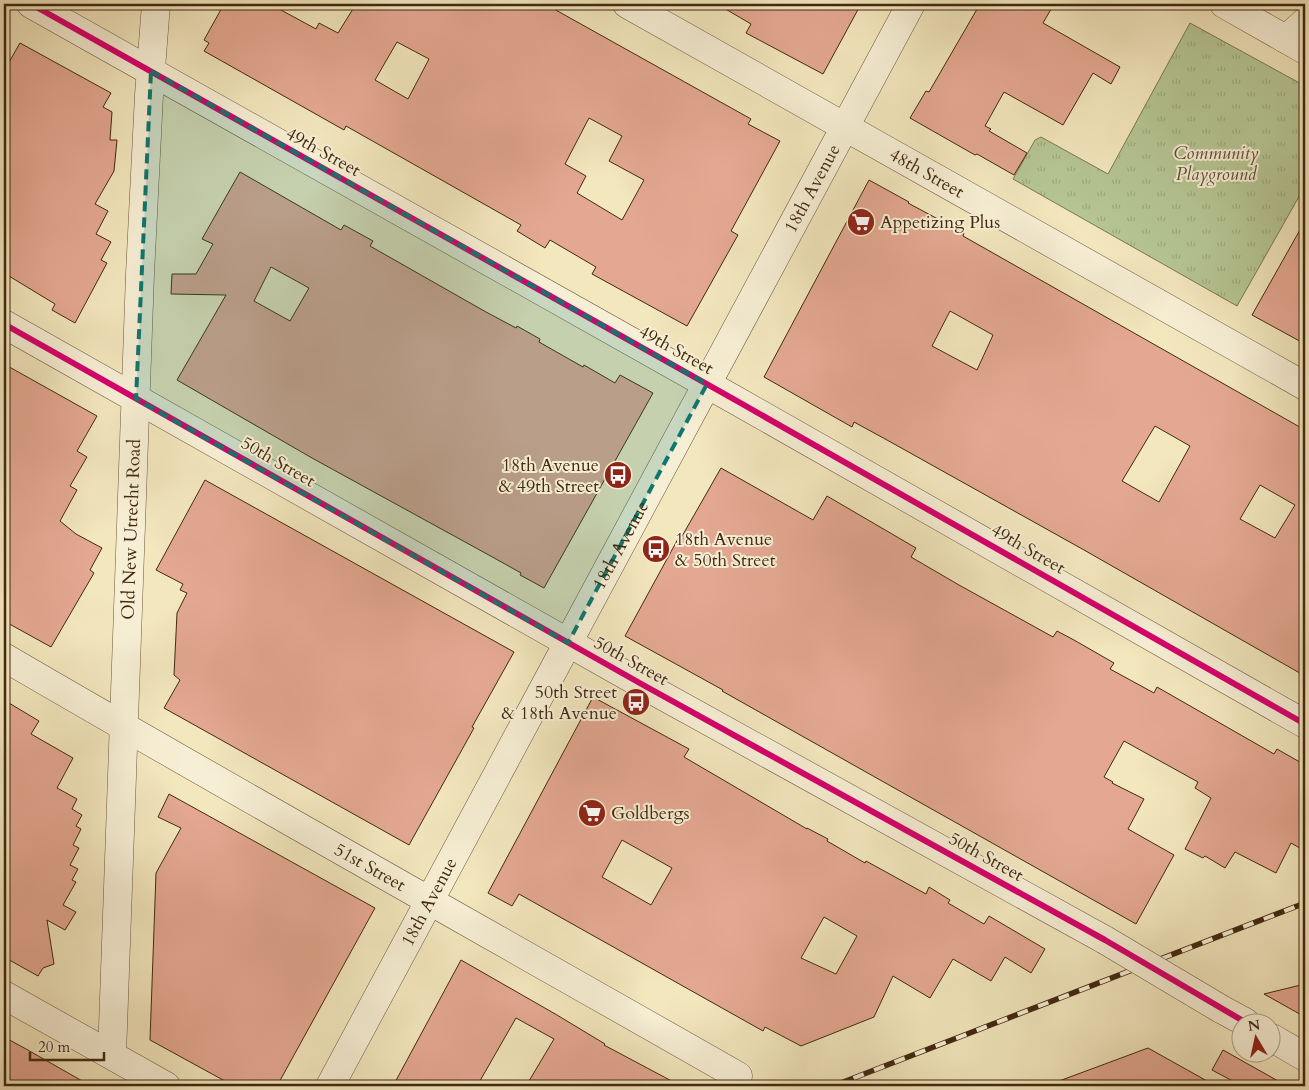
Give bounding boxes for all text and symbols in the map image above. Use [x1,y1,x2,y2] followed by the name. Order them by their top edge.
[281,121,365,183] street label: 49th Street
[778,139,846,237] street label: 18th Avenue
[1173,141,1259,187] park label: Community Playground
[885,142,969,204] street label: 48th Street
[846,207,876,237] supermarket icon: Appetizing Plus
[880,210,1000,235] place label: Appetizing Plus
[634,319,718,381] street label: 49th Street
[236,431,320,494] street label: 50th Street
[115,438,147,620] street label: Old New Utrecht Road
[499,453,599,499] place label: 18th Avenue & 49th Street
[603,460,633,490] bus stop icon: 18th Avenue & 49th Street
[586,496,655,594] street label: 18th Avenue
[986,518,1070,581] street label: 49th Street
[675,527,776,573] place label: 18th Avenue & 50th Street
[641,534,671,564] bus stop icon: 18th Avenue & 50th Street
[589,630,673,692] street label: 50th Street
[502,680,617,726] place label: 50th Street & 18th Avenue
[621,687,651,717] bus stop icon: 50th Street & 18th Avenue
[577,798,607,828] supermarket icon: Goldbergs
[611,801,690,826] place label: Goldbergs
[944,826,1028,888] street label: 50th Street
[330,837,410,897] street label: 51st Street
[395,853,463,951] street label: 18th Avenue
[1232,1012,1282,1062] north arrow
[1247,1015,1262,1036] text: N
[30,1030,104,1062] scale bar
[38,1037,70,1057] text: 20 m

